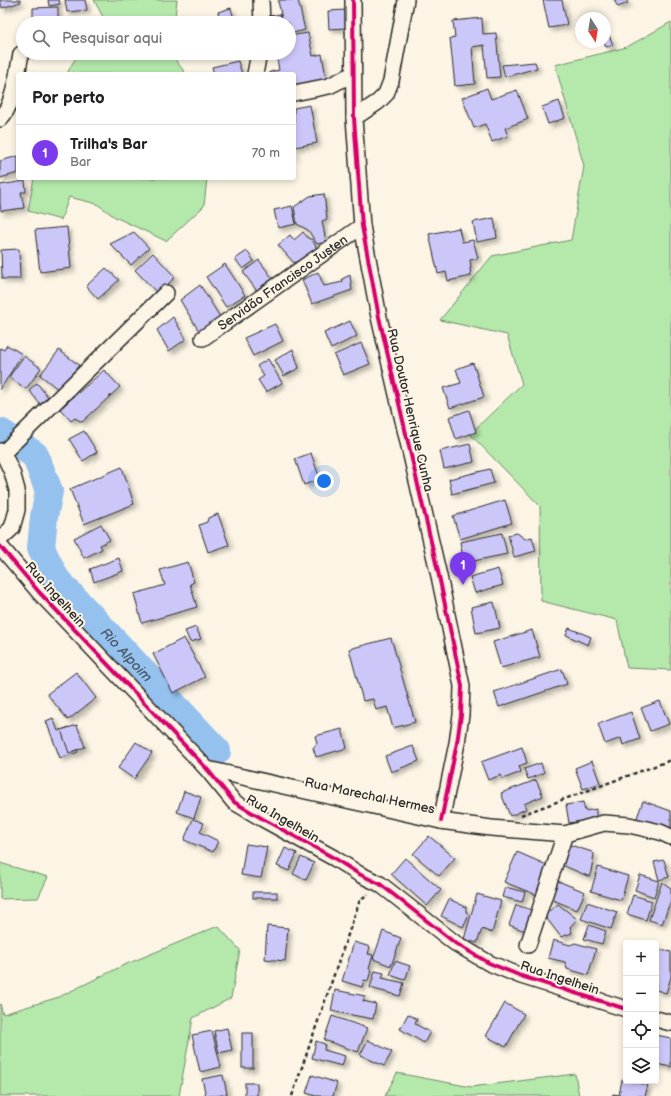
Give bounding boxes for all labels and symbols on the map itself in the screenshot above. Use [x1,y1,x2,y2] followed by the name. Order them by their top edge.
[575,12,611,48] north arrow
[215,232,351,334] street label: Servidão Francisco Justen
[383,327,437,493] street label: Rua Doutor Henrique Cunha
[314,471,334,491] your location
[450,552,476,585] pin: 1
[22,559,89,631] street label: Rua Ingelhein
[97,624,156,686] water label: Rio Alpoim
[303,774,437,818] street label: Rua Marechal Hermes
[243,791,322,846] street label: Rua Ingelhein
[518,958,601,998] street label: Rua Ingelhein

